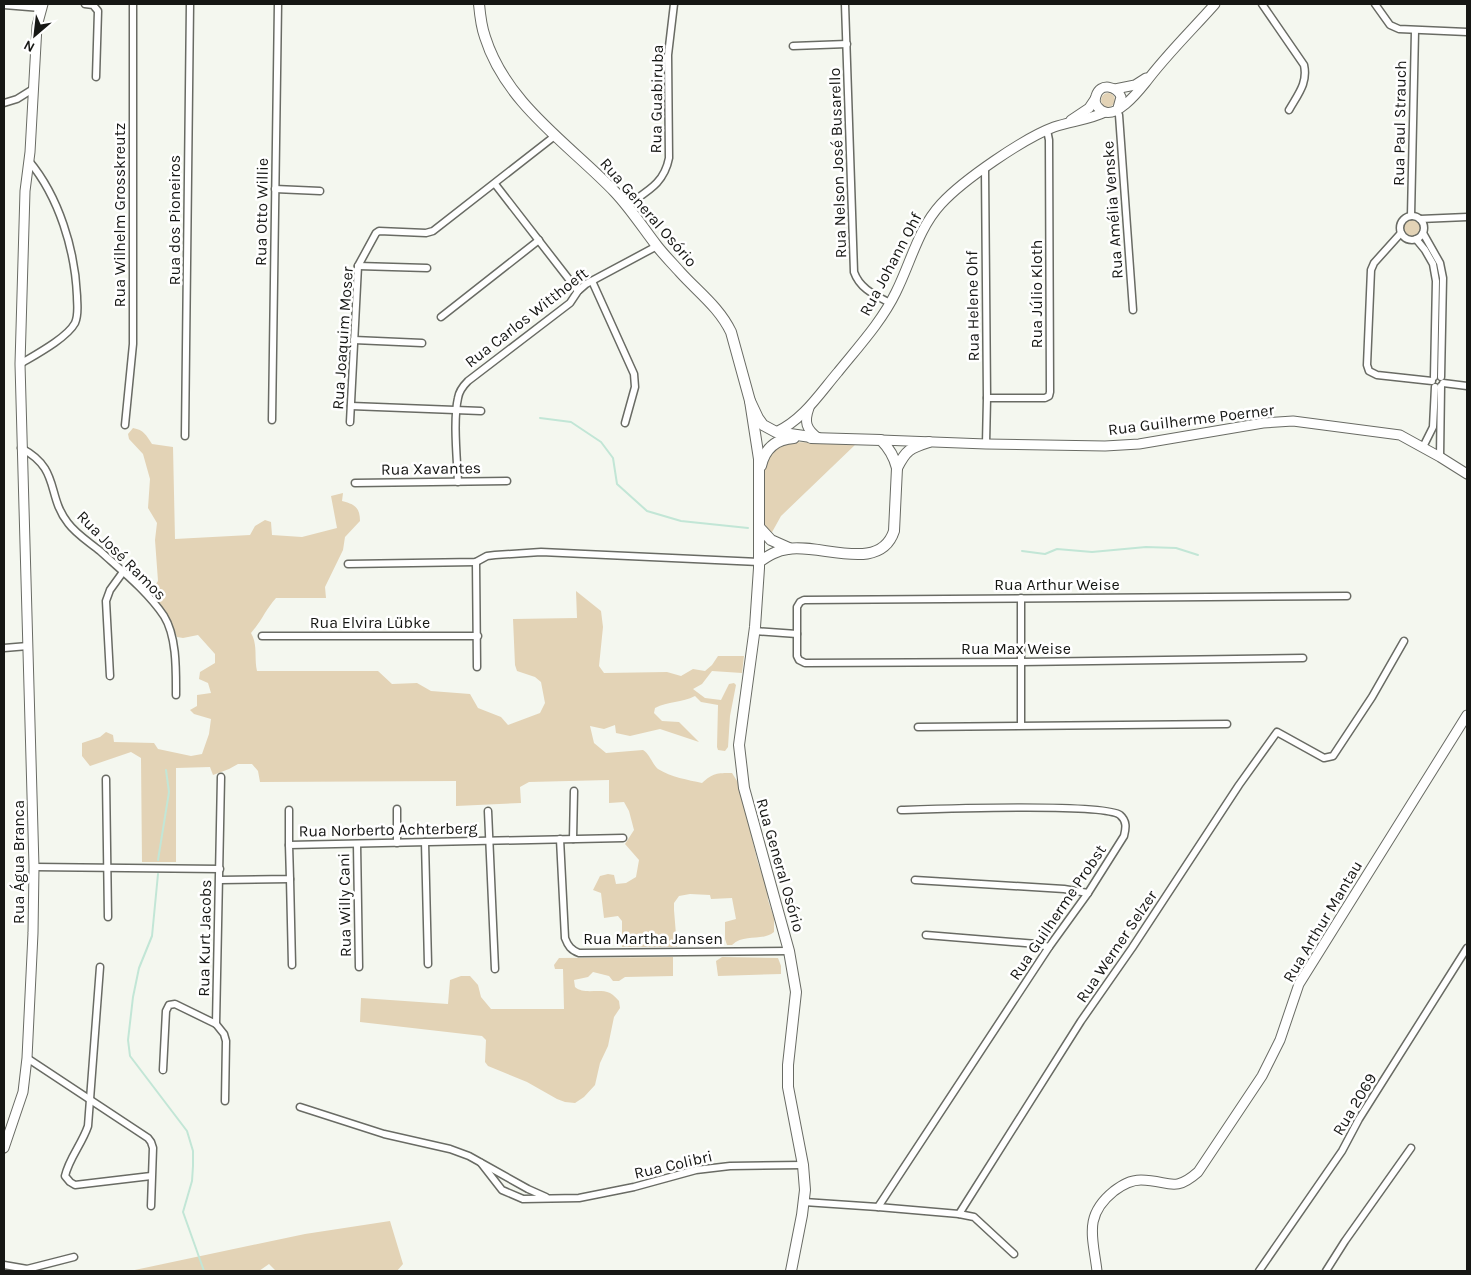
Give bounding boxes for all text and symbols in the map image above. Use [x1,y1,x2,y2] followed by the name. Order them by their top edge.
[10,10,60,60] north arrow
[21,36,38,56] text: N
[646,44,667,154] street label: Rua Guabiruba
[1389,60,1410,186] street label: Rua Paul Strauch
[825,67,850,259] street label: Rua Nelson José Busarello
[110,123,129,307] street label: Rua Wilhelm Grosskreutz
[1098,140,1127,280] street label: Rua Amélia Venske
[596,154,701,271] street label: Rua General Osório
[165,155,184,285] street label: Rua dos Pioneiros
[251,158,272,266] street label: Rua Otto Willie
[855,209,926,319] street label: Rua Johann Ohf
[1027,240,1046,348] street label: Rua Júlio Kloth
[962,250,983,362] street label: Rua Helene Ohf
[461,263,592,371] street label: Rua Carlos Witthoeft
[328,266,357,410] street label: Rua Joaquim Moser
[1107,400,1275,439] street label: Rua Guilherme Poerner
[381,458,481,479] street label: Rua Xavantes
[73,507,170,604] street label: Rua José Ramos
[994,575,1120,594] street label: Rua Arthur Weise
[310,613,430,632] street label: Rua Elvira Lübke
[961,639,1071,658] street label: Rua Max Weise
[752,796,809,934] street label: Rua General Osório
[9,800,28,924] street label: Rua Água Branca
[298,818,478,841] street label: Rua Norberto Achterberg
[1005,841,1110,984] street label: Rua Guilherme Probst
[334,853,355,957] street label: Rua Willy Cani
[1279,857,1366,986] street label: Rua Arthur Mantau
[194,879,215,997] street label: Rua Kurt Jacobs
[1072,886,1161,1006] street label: Rua Werner Selzer
[583,929,723,948] street label: Rua Martha Jansen
[1328,1070,1380,1139] street label: Rua 2069
[632,1146,714,1183] street label: Rua Colibri

